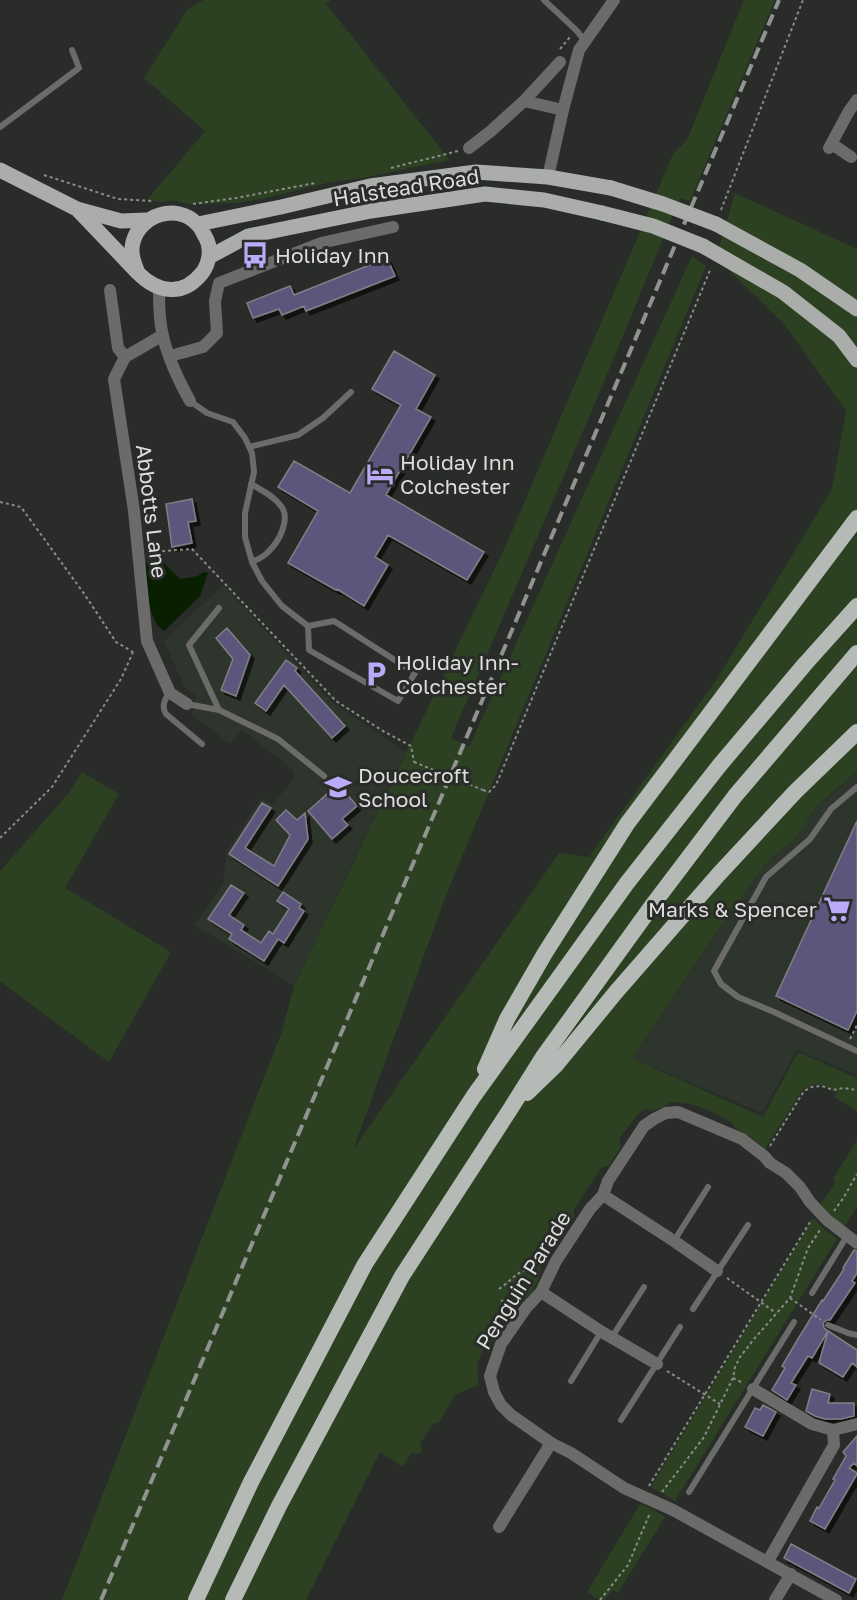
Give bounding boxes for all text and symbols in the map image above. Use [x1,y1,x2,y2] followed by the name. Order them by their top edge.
[331,163,481,211] street label: Halstead Road
[240,240,270,270] bus stop icon: Holiday Inn
[275,242,390,268] place label: Holiday Inn
[131,443,173,579] street label: Abbotts Lane
[400,449,515,499] place label: Holiday Inn Colchester
[365,459,395,489] hotel icon: Holiday Inn Colchester
[396,649,519,699] place label: Holiday Inn- Colchester
[361,659,391,689] parking icon: Holiday Inn- Colchester
[358,762,470,812] place label: Doucecroft School
[323,772,353,802] school or university icon: Doucecroft School
[822,894,852,924] supermarket icon: Marks & Spencer
[648,896,817,922] place label: Marks & Spencer
[470,1206,576,1354] street label: Penguin Parade

